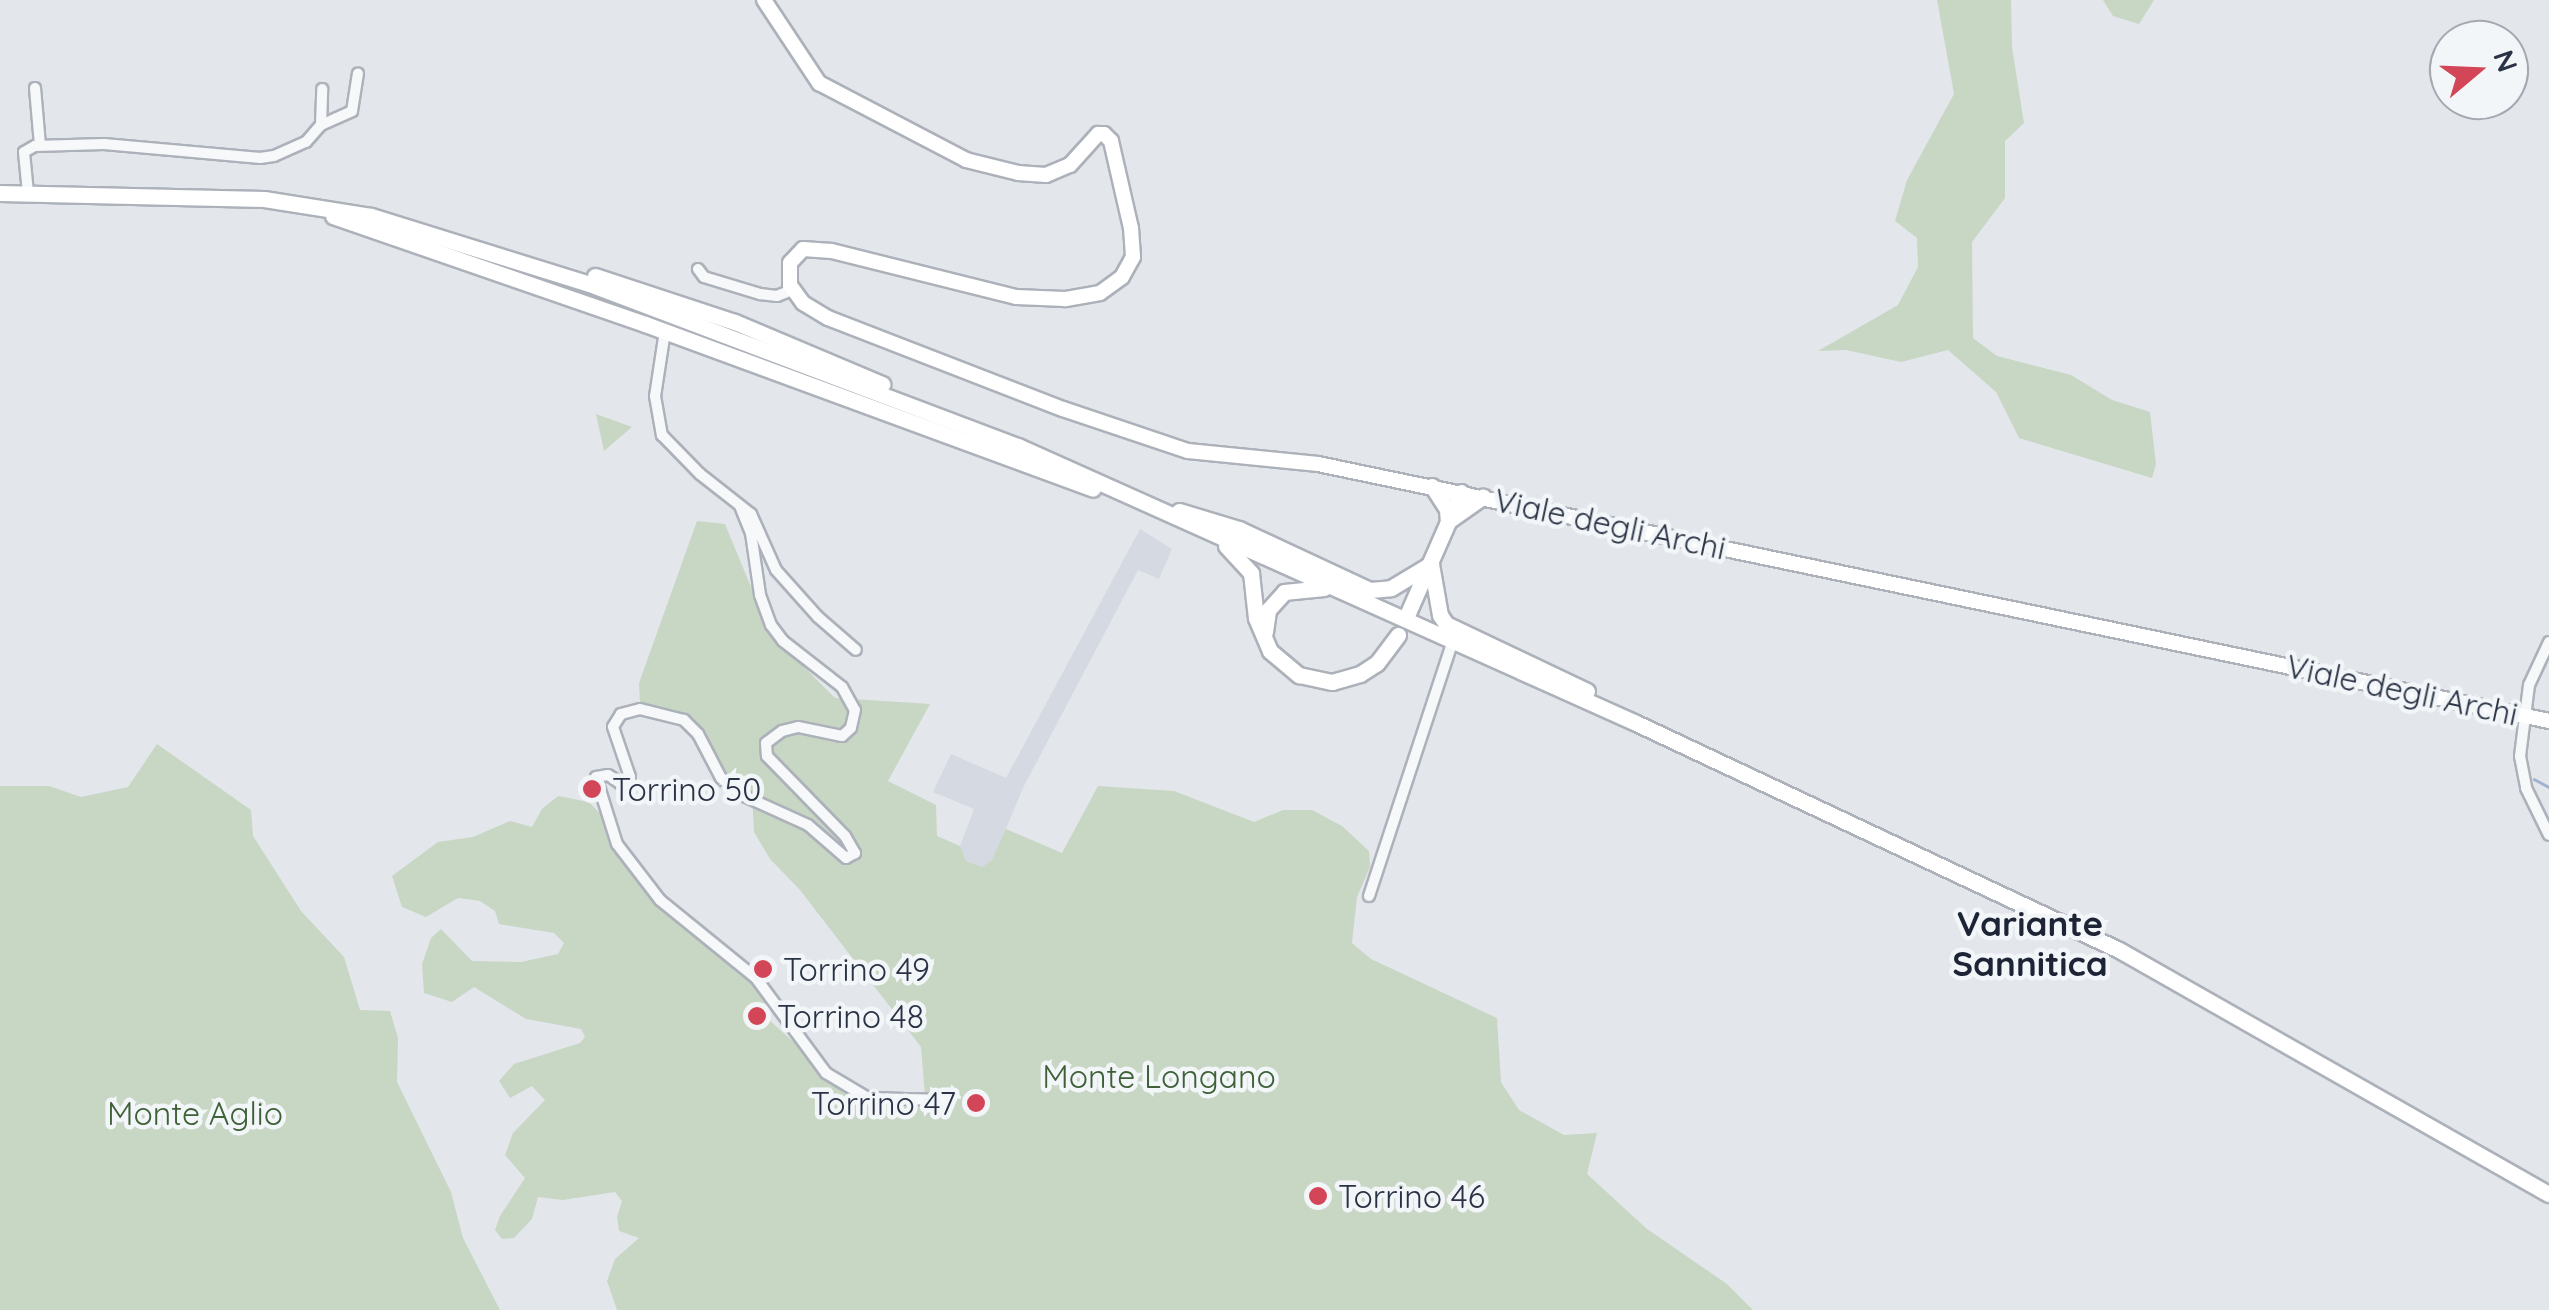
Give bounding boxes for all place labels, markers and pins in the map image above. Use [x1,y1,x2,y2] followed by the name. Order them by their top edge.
[612,770,761,808] place label: Torrino 50
[581,778,603,800] marker: Torrino 50
[783,950,930,988] place label: Torrino 49
[752,958,774,980] marker: Torrino 49
[777,997,924,1035] place label: Torrino 48
[746,1005,768,1027] marker: Torrino 48
[811,1084,956,1122] place label: Torrino 47
[965,1092,987,1114] marker: Torrino 47
[1338,1177,1485,1215] place label: Torrino 46
[1307,1185,1329,1207] marker: Torrino 46

